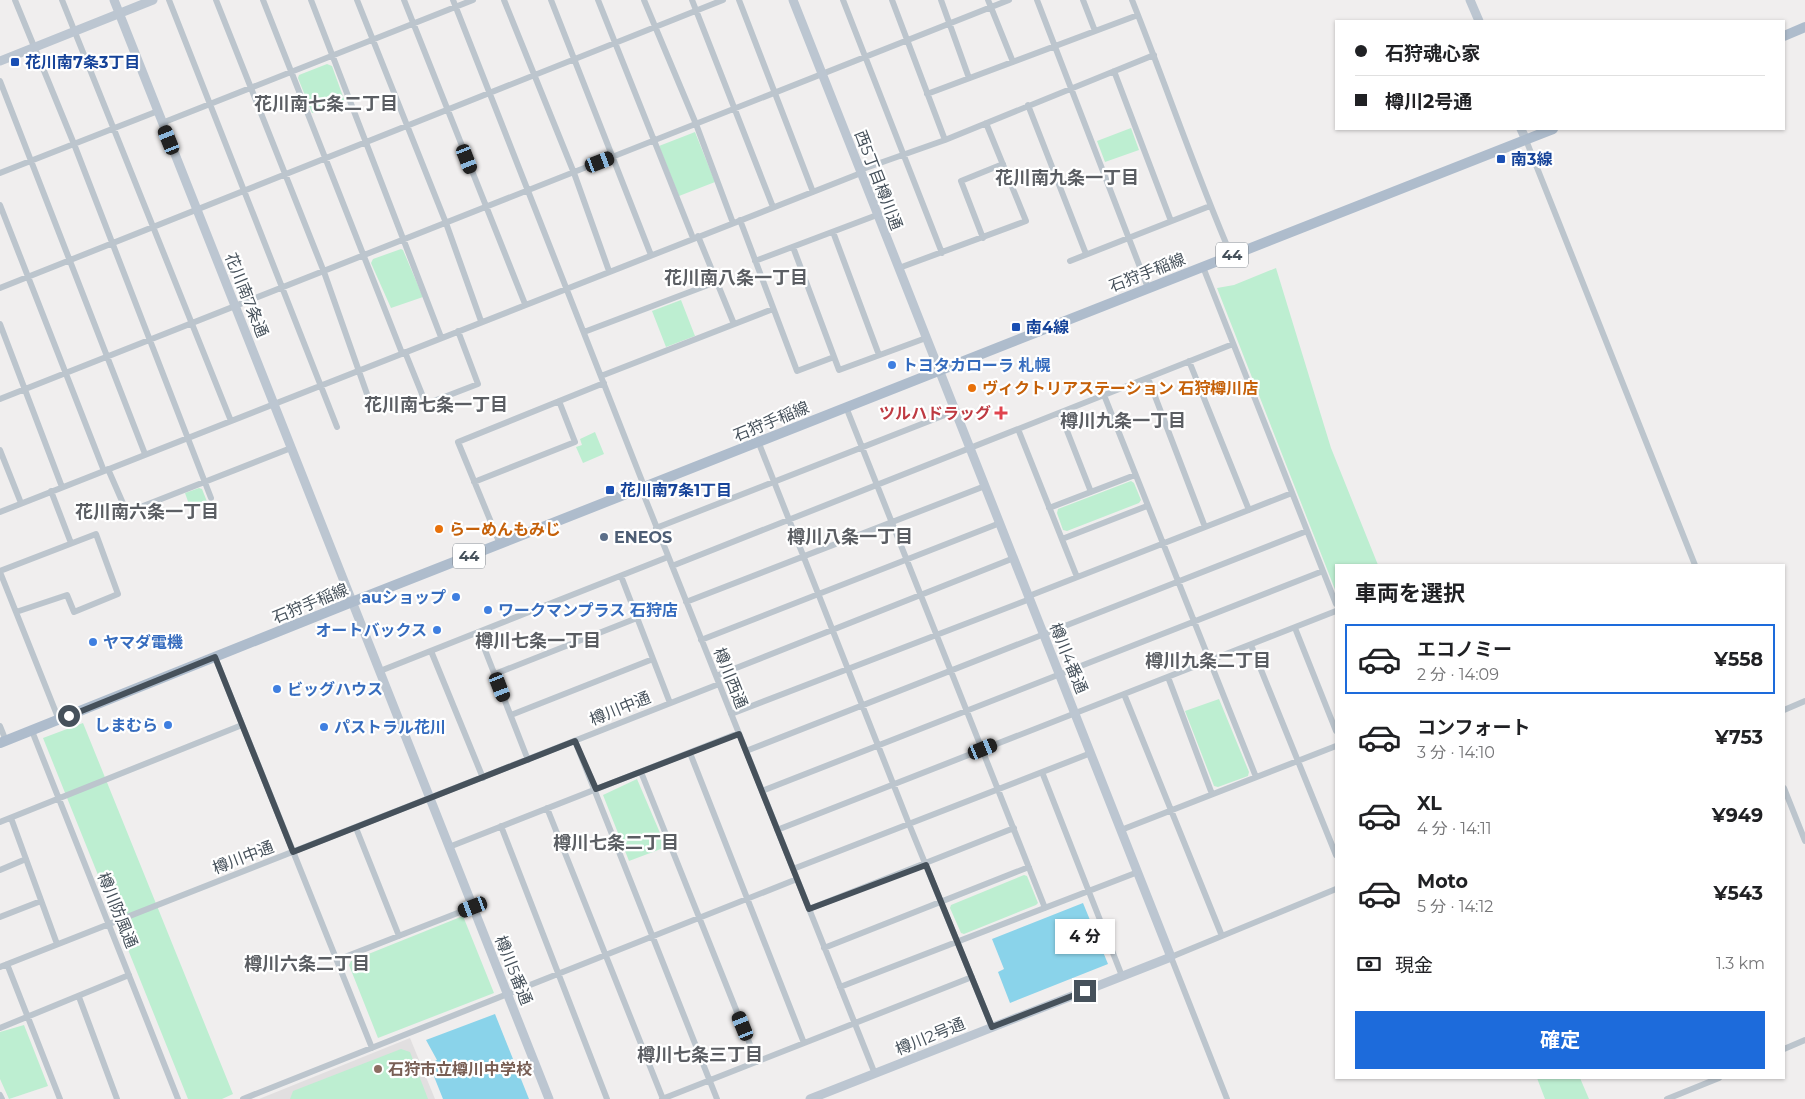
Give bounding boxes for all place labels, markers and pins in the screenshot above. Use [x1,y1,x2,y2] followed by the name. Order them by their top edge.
[25,53,140,72] place label: 花川南7条3丁目
[9,56,21,68] marker: 花川南7条3丁目
[1511,150,1552,169] place label: 南3線
[1495,153,1507,165] marker: 南3線
[1026,318,1069,337] place label: 南4線
[1010,321,1022,333] marker: 南4線
[902,356,1051,375] place label: トヨタカローラ 札幌
[886,359,898,371] marker: トヨタカローラ 札幌
[982,379,1258,398] place label: ヴィクトリアステーション 石狩樽川店
[966,382,978,394] marker: ヴィクトリアステーション 石狩樽川店
[879,404,991,423] place label: ツルハドラッグ
[995,407,1007,419] marker: ツルハドラッグ
[620,481,732,500] place label: 花川南7条1丁目
[604,484,616,496] marker: 花川南7条1丁目
[449,520,561,539] place label: らーめんもみじ
[433,523,445,535] marker: らーめんもみじ
[614,528,672,547] place label: ENEOS
[598,531,610,543] marker: ENEOS
[361,588,446,607] place label: auショップ
[450,591,462,603] marker: auショップ
[498,601,678,620] place label: ワークマンプラス 石狩店
[482,604,494,616] marker: ワークマンプラス 石狩店
[315,621,427,640] place label: オートバックス
[431,624,443,636] marker: オートバックス
[103,633,183,652] place label: ヤマダ電機
[87,636,99,648] marker: ヤマダ電機
[287,680,383,699] place label: ビッグハウス
[271,683,283,695] marker: ビッグハウス
[94,716,158,735] place label: しまむら
[334,718,446,737] place label: パストラル花川
[162,719,174,731] marker: しまむら
[318,721,330,733] marker: パストラル花川
[388,1060,532,1079] place label: 石狩市立樽川中学校
[372,1063,384,1075] marker: 石狩市立樽川中学校

